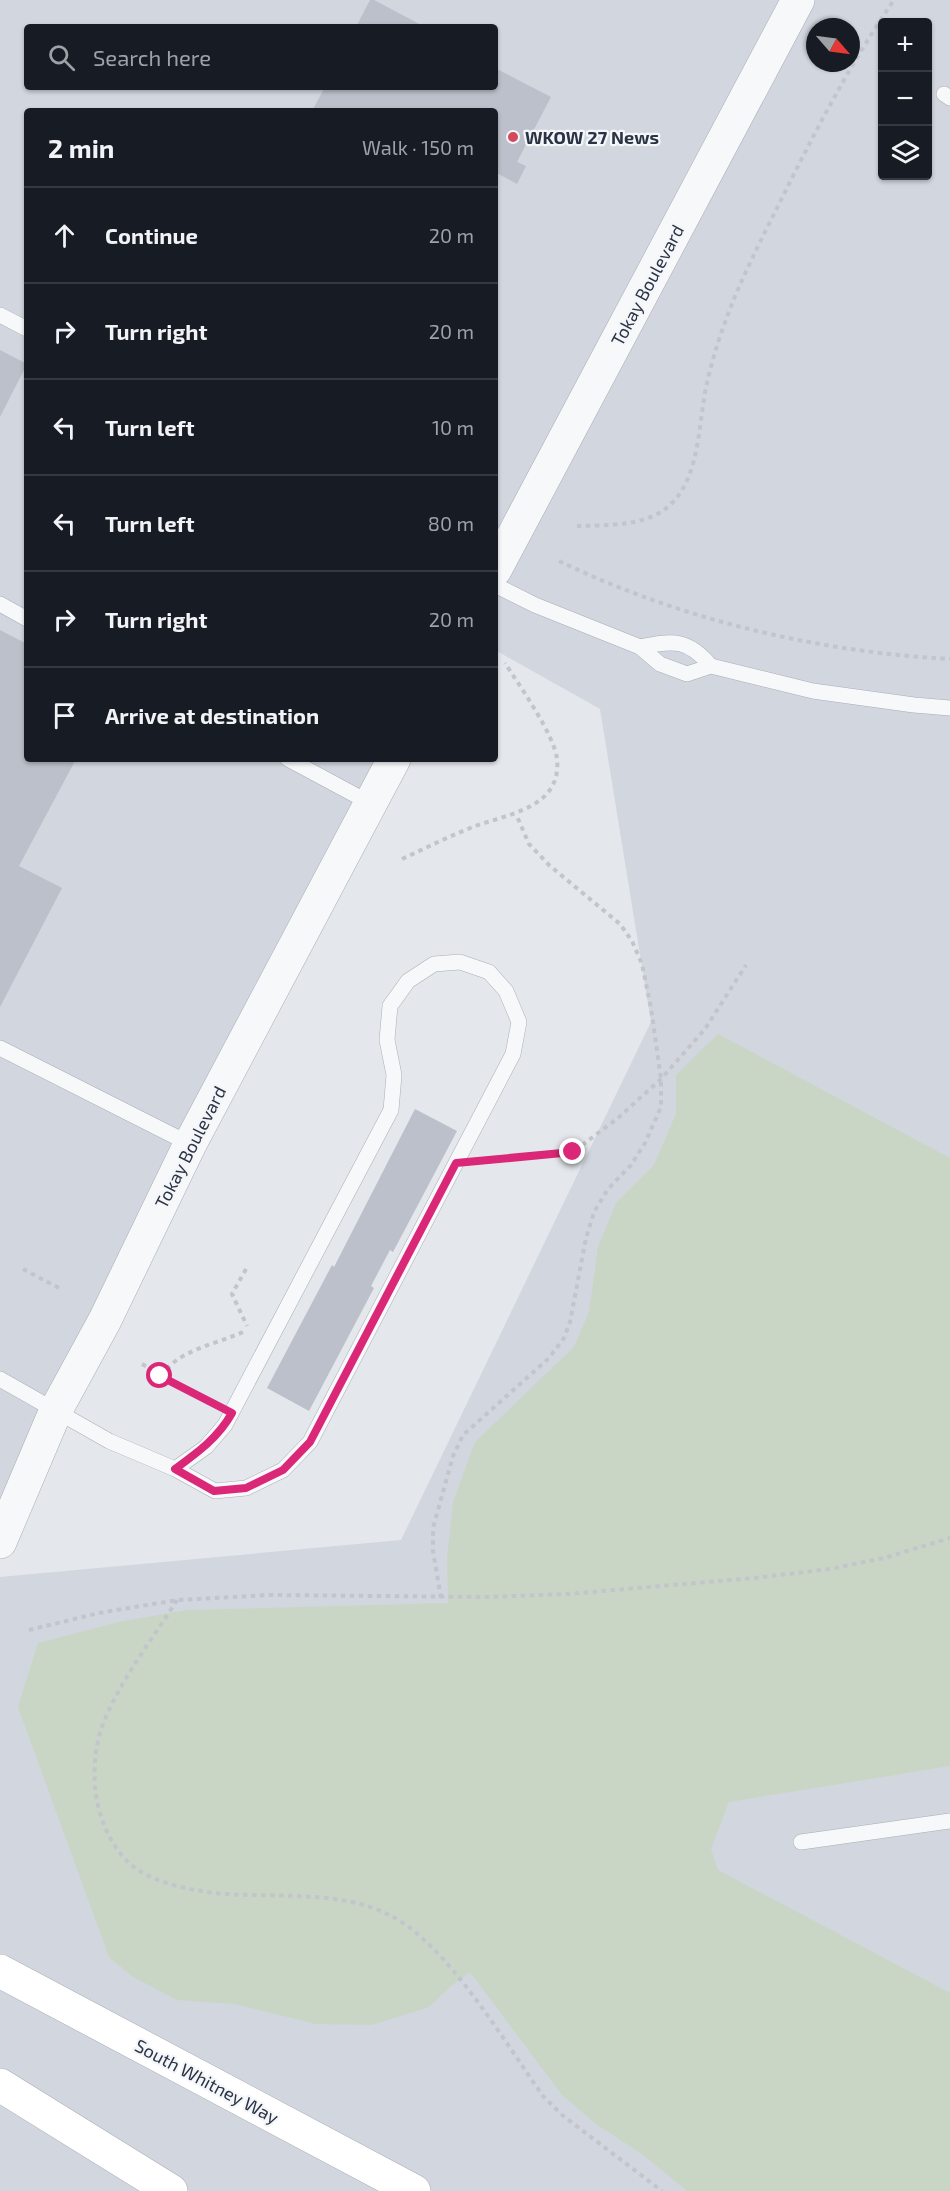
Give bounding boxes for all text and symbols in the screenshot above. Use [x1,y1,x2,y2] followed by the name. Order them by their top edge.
[806,18,860,72] north arrow
[878,18,932,180] map controls
[878,18,932,72] button: +
[24,24,498,90] search box
[45,41,78,74] icon: search
[93,44,211,70] text: Search here
[878,72,932,126] button: −
[525,126,659,148] place label: WKOW 27 News
[878,126,932,180] button: layers
[506,130,520,144] marker: WKOW 27 News
[48,132,114,163] text: 2 min
[362,135,474,159] text: Walk · 150 m
[48,219,81,252] icon: ahead
[606,221,688,349] street label: Tokay Boulevard
[105,222,198,248] text: Continue
[429,223,474,247] text: 20 m
[48,315,81,348] icon: right
[105,318,207,344] text: Turn right
[429,319,474,343] text: 20 m
[48,411,81,444] icon: left
[105,414,194,440] text: Turn left
[432,415,474,439] text: 10 m
[48,507,81,540] icon: left
[105,510,194,536] text: Turn left
[428,511,474,535] text: 80 m
[48,603,81,636] icon: right
[105,606,207,632] text: Turn right
[429,607,474,631] text: 20 m
[48,699,81,732] icon: arrive
[105,702,319,728] text: Arrive at destination
[150,1082,230,1212] street label: Tokay Boulevard
[559,1138,585,1164] route end
[146,1362,172,1388] route start
[131,2034,283,2128] street label: South Whitney Way

